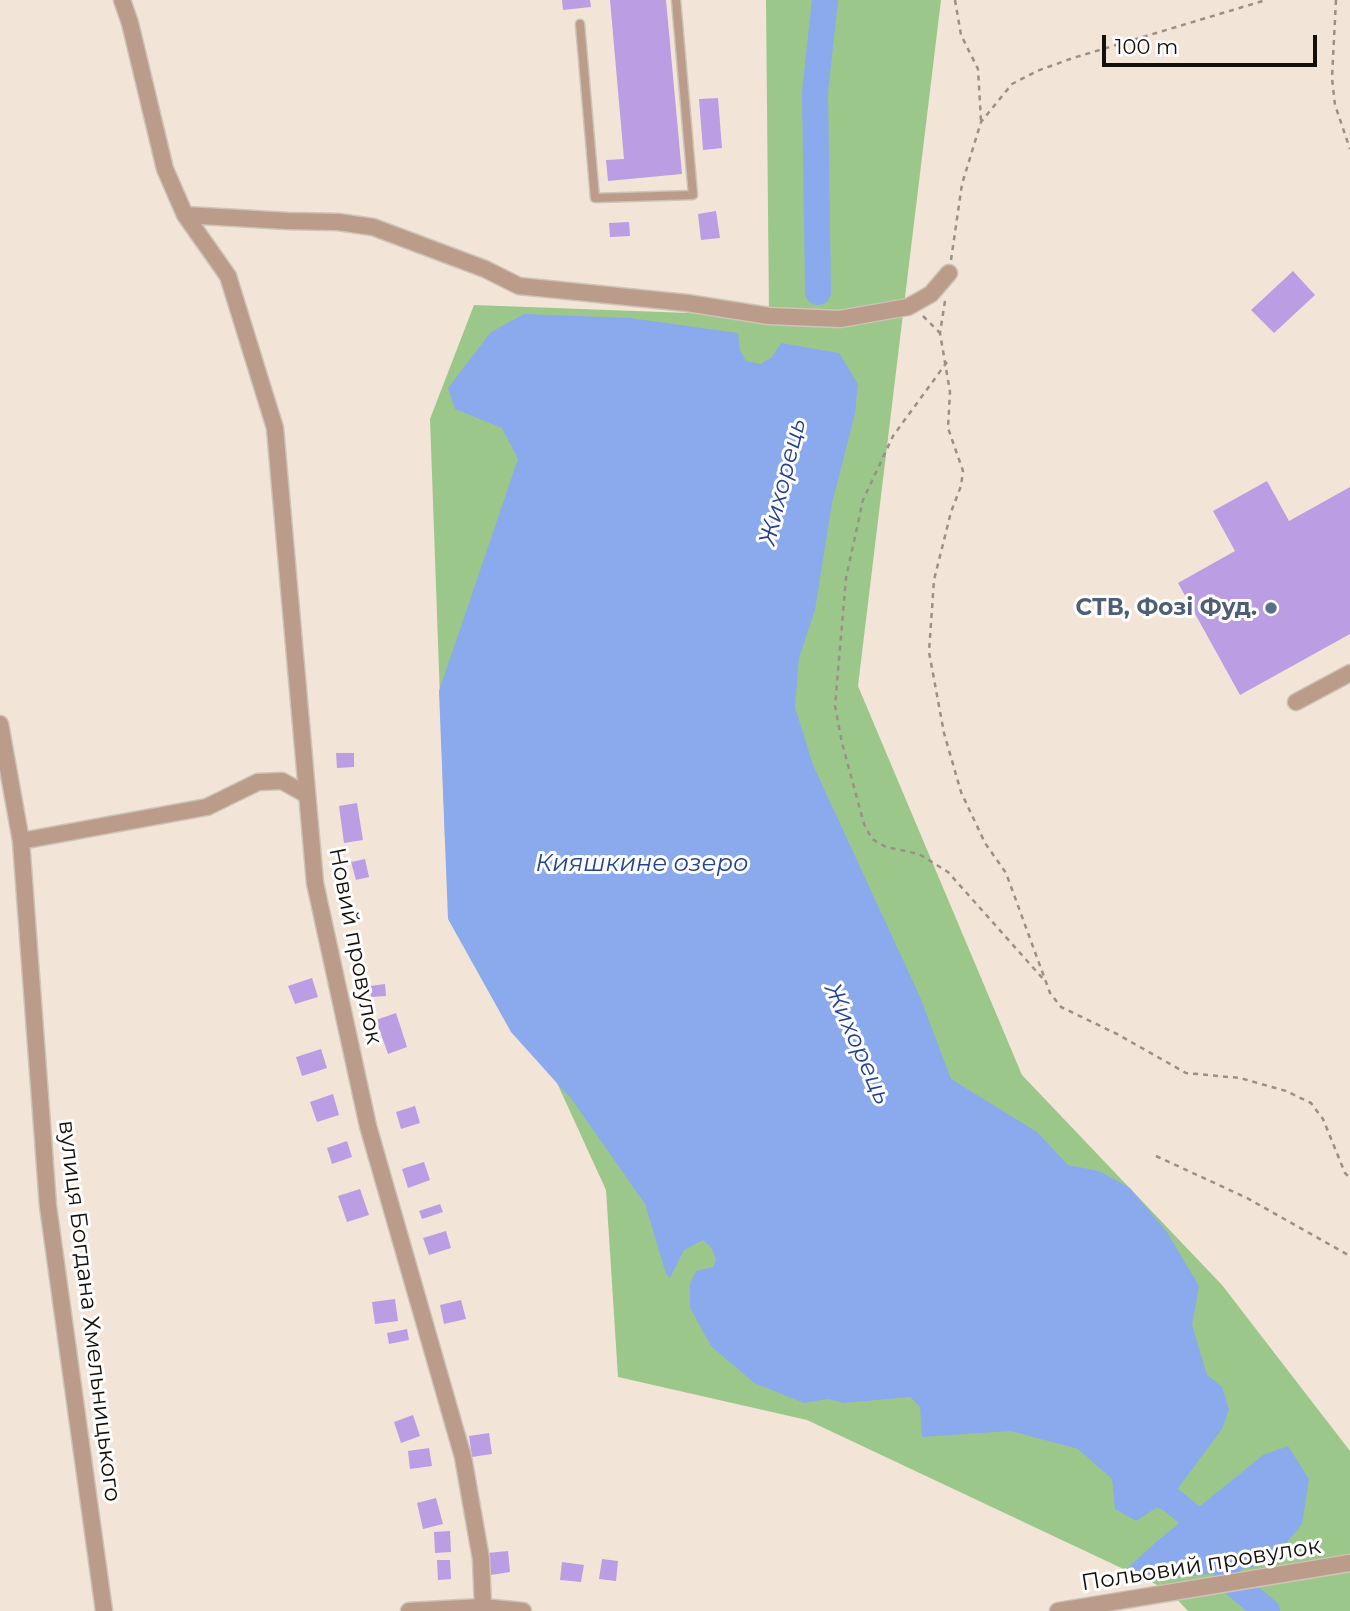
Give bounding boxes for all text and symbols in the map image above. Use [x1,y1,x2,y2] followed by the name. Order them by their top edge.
[1105,21,1320,65] scale bar
[1115,34,1178,59] text: 100 m
[753,416,813,548] water label: Жихорець
[1076,594,1257,622] place label: СТВ, Фозі Фуд.
[1263,600,1279,616] marker: СТВ, Фозі Фуд.
[322,845,388,1047] street label: Новий провулок
[536,850,748,878] water label: Кияшкине озеро
[817,979,897,1109] water label: Жихорець
[52,1119,126,1503] street label: вулиця Богдана Хмельницького
[1079,1532,1323,1598] street label: Польовий провулок

